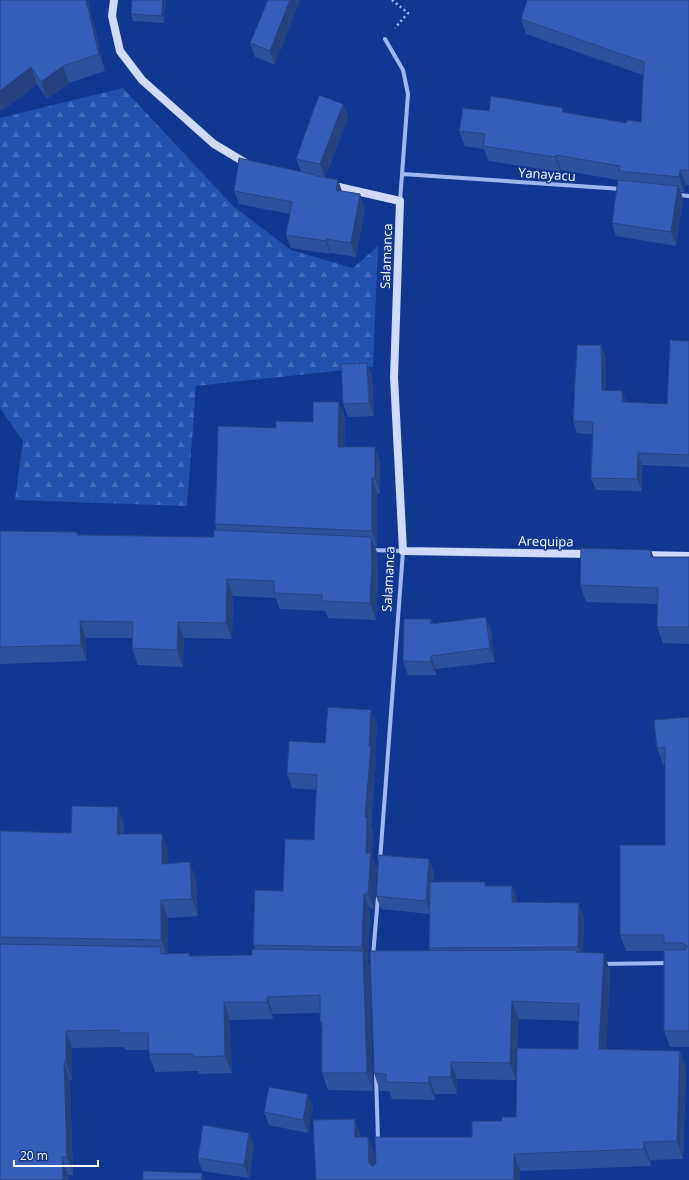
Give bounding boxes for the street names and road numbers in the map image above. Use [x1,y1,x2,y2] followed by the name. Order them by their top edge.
[518,163,576,185] street label: Yanayacu
[376,223,396,289] street label: Salamanca
[518,532,574,550] street label: Arequipa
[377,546,399,612] street label: Salamanca

